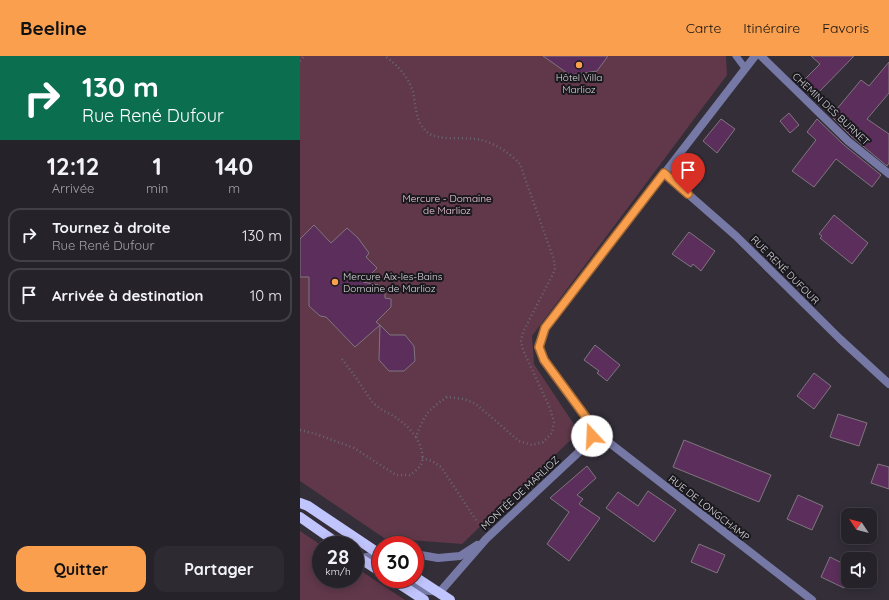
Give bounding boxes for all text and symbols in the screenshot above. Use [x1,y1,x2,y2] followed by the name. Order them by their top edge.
[20,16,87,40] text: Beeline
[686,19,721,37] text: Carte
[743,19,800,37] text: Itinéraire
[822,19,869,37] text: Favoris
[574,60,584,70] marker: Hôtel Villa Marlioz
[82,69,159,104] text: 130 m
[790,70,872,148] street label: CHEMIN DES BURNET
[556,71,602,96] place label: Hôtel Villa Marlioz
[16,72,68,124] icon: right
[82,104,224,127] text: Rue René Dufour
[47,151,99,181] text: 12:12
[152,151,162,181] text: 1
[215,151,253,181] text: 140
[671,153,705,194] pin
[677,159,699,181] icon: arrive
[52,180,94,196] text: Arrivée
[146,180,168,196] text: min
[228,180,240,196] text: m
[402,192,492,217] park label: Mercure - Domaine de Marlioz
[52,218,171,237] text: Tournez à droite
[18,224,40,246] icon: right
[242,226,282,245] text: 130 m
[748,233,822,307] street label: RUE RENÉ DUFOUR
[52,237,154,253] text: Rue René Dufour
[343,270,443,295] place label: Mercure Aix-les-Bains Domaine de Marlioz
[330,277,340,287] marker: Mercure Aix-les-Bains Domaine de Marlioz
[18,284,40,306] icon: arrive
[52,286,204,305] text: Arrivée à destination
[250,286,282,305] text: 10 m
[571,415,613,457] position arrow
[478,453,562,533] street label: MONTÉE DE MARLIOZ
[666,472,752,544] street label: RUE DE LONGCHAMP
[841,508,877,544] north arrow
[841,508,877,588] map controls
[372,536,424,588] speed limit sign: 30
[327,544,349,569] text: 28
[16,546,146,592] button: Quitter
[154,546,284,592] button: Partager
[841,552,877,588] button: sound
[325,565,351,578] text: km/h

